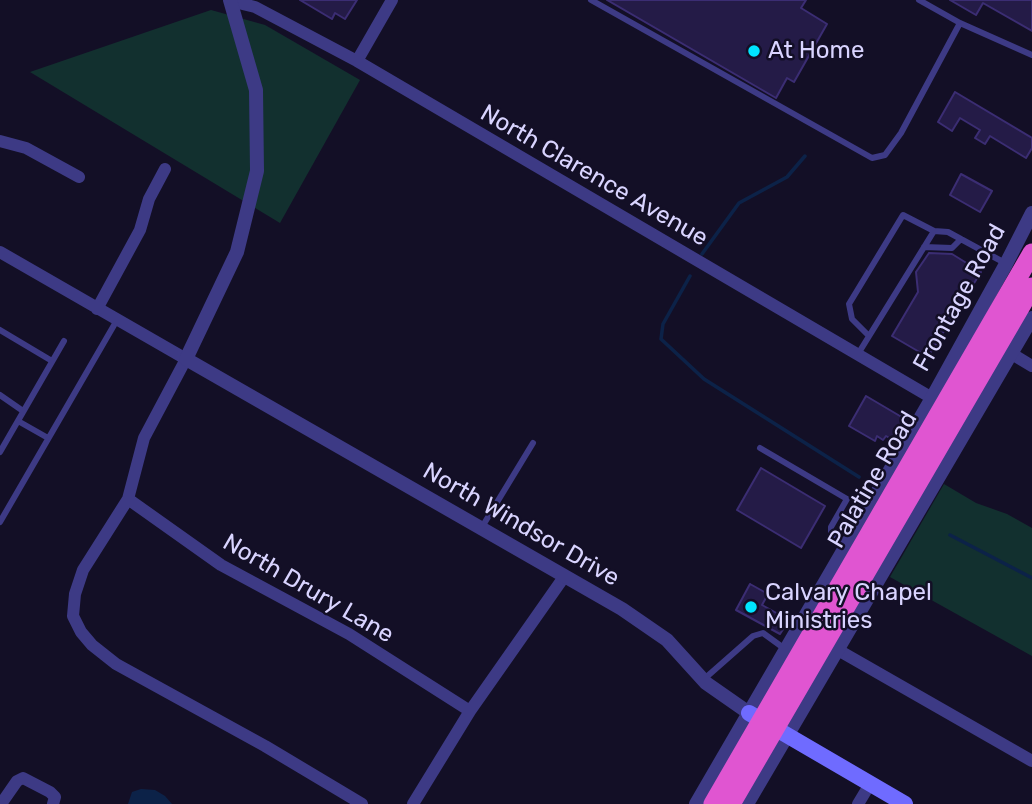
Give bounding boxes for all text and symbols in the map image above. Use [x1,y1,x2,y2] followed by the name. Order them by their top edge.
[768,37,864,65] place label: At Home
[746,43,762,59] marker: At Home
[475,99,713,253] street label: North Clarence Avenue
[908,219,1012,377] street label: Frontage Road
[822,406,924,554] street label: Palatine Road
[418,457,624,593] street label: North Windsor Drive
[217,528,399,650] street label: North Drury Lane
[765,579,932,635] place label: Calvary Chapel Ministries
[743,599,759,615] marker: Calvary Chapel Ministries

